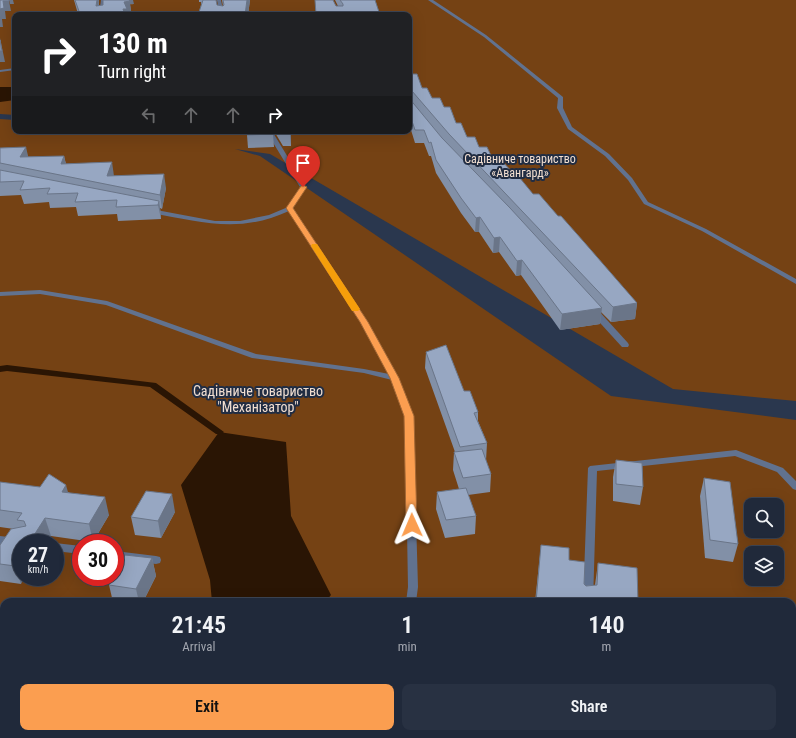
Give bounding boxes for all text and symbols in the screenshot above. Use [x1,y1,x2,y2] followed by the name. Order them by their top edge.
[98,27,168,60] text: 130 m
[32,28,84,80] icon: right
[98,61,166,82] text: Turn right
[138,104,160,126] icon: left
[180,104,202,126] icon: ahead
[222,104,244,126] icon: ahead
[264,104,286,126] icon: right
[286,146,320,187] pin
[292,152,314,174] icon: arrive
[464,152,576,180] park label: Садівниче товариство «Авангард»
[193,383,323,415] park label: Садівниче товариство "Механізатор"
[744,498,784,586] map controls
[744,498,784,538] button: search
[391,504,433,546] position arrow
[72,534,124,586] speed limit sign: 30
[28,543,48,567] text: 27
[744,546,784,586] button: layers
[28,564,48,575] text: km/h
[172,611,226,639] text: 21:45
[401,611,413,639] text: 1
[588,611,624,639] text: 140
[182,639,215,654] text: Arrival
[398,639,417,654] text: min
[601,639,611,654] text: m
[20,684,394,730] button: Exit
[402,684,776,730] button: Share

